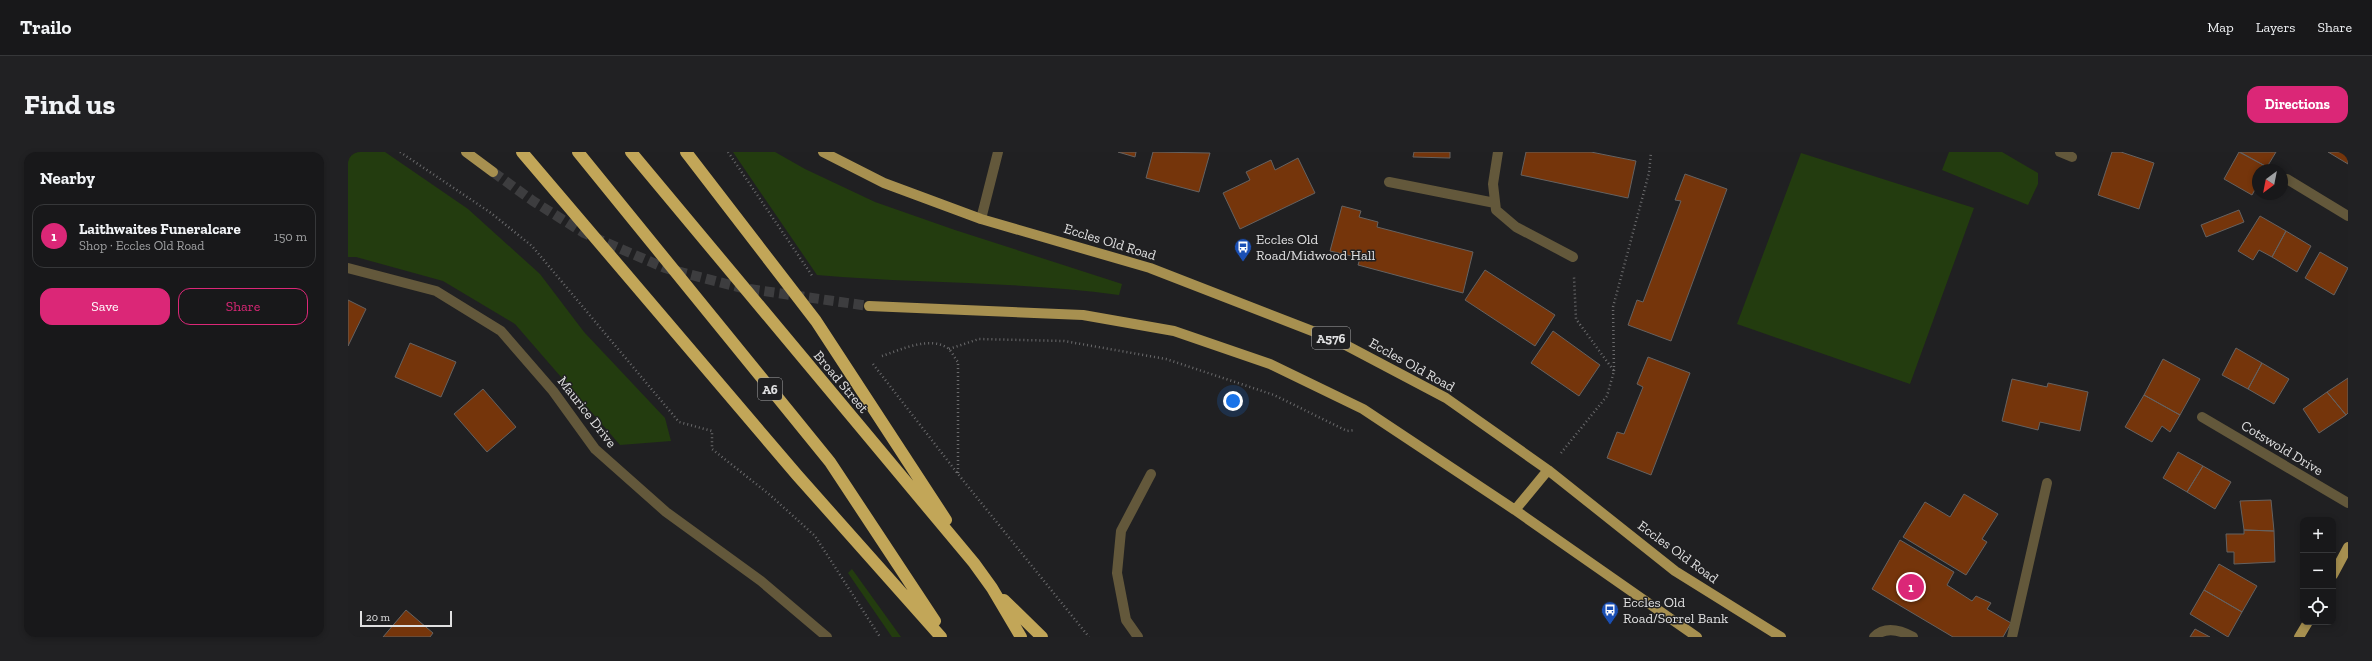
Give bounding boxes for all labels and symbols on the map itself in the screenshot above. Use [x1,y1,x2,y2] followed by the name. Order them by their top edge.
[2252,164,2288,200] north arrow
[1062,220,1158,264] street label: Eccles Old Road
[1256,231,1375,264] place label: Eccles Old Road/Midwood Hall
[1233,237,1253,262] bus stop icon: Eccles Old Road/Midwood Hall
[1312,327,1350,349] road number: A576
[1366,334,1458,396] street label: Eccles Old Road
[810,347,872,417] street label: Broad Street
[554,373,620,451] street label: Maurice Drive
[758,378,782,400] road number: A6
[1223,391,1243,411] your location
[2238,417,2327,479] street label: Cotswold Drive
[1634,517,1722,587] street label: Eccles Old Road
[1898,572,1924,602] pin: 1
[1623,594,1729,627] place label: Eccles Old Road/Sorrel Bank
[1600,600,1620,625] bus stop icon: Eccles Old Road/Sorrel Bank
[360,609,452,628] scale bar

